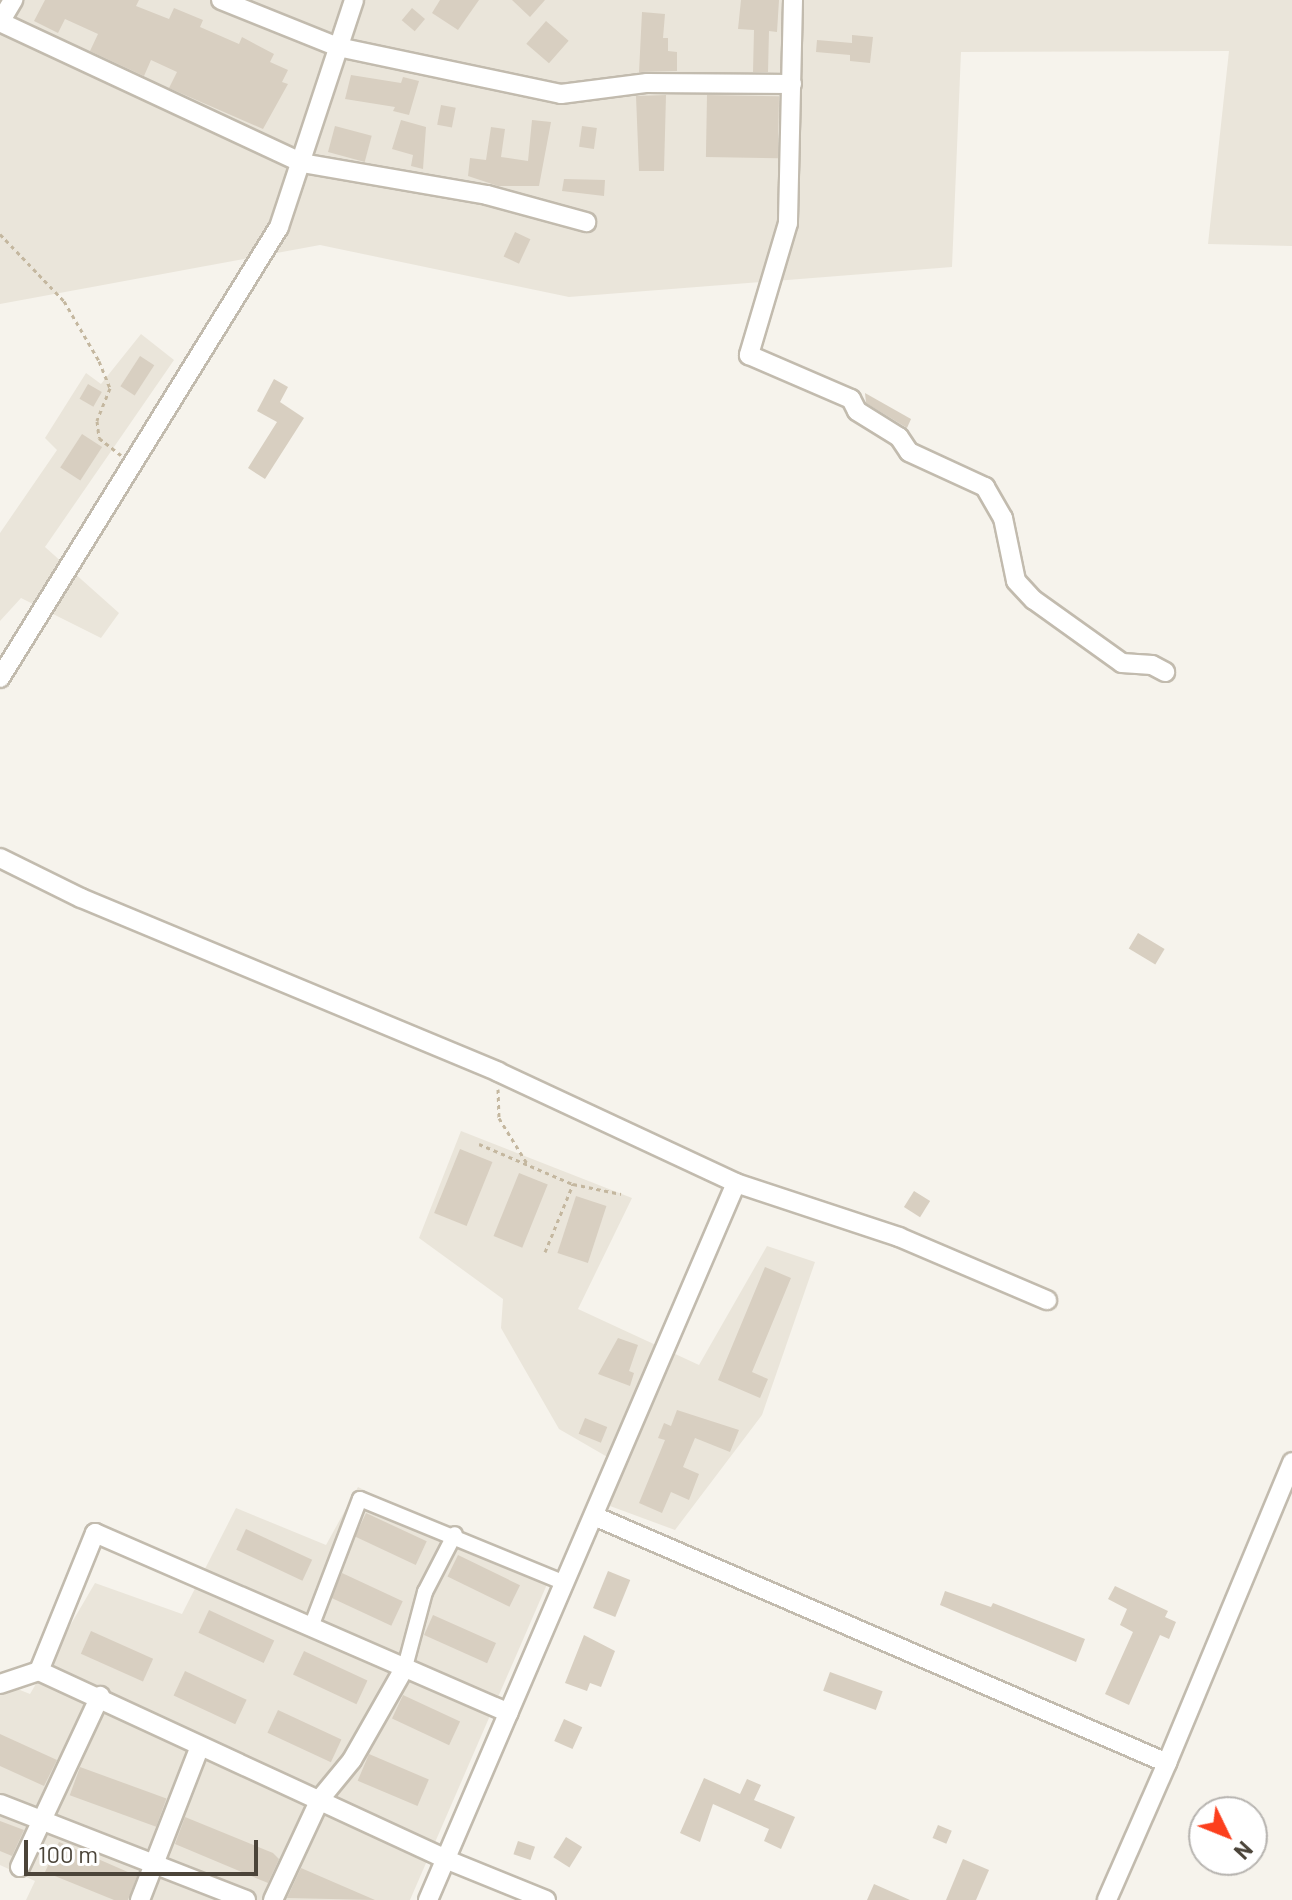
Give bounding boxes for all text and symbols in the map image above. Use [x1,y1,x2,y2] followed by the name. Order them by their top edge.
[1188,1796,1268,1876] north arrow
[28,1824,262,1874] scale bar
[1230,1837,1259,1865] text: N
[38,1839,98,1868] text: 100 m

